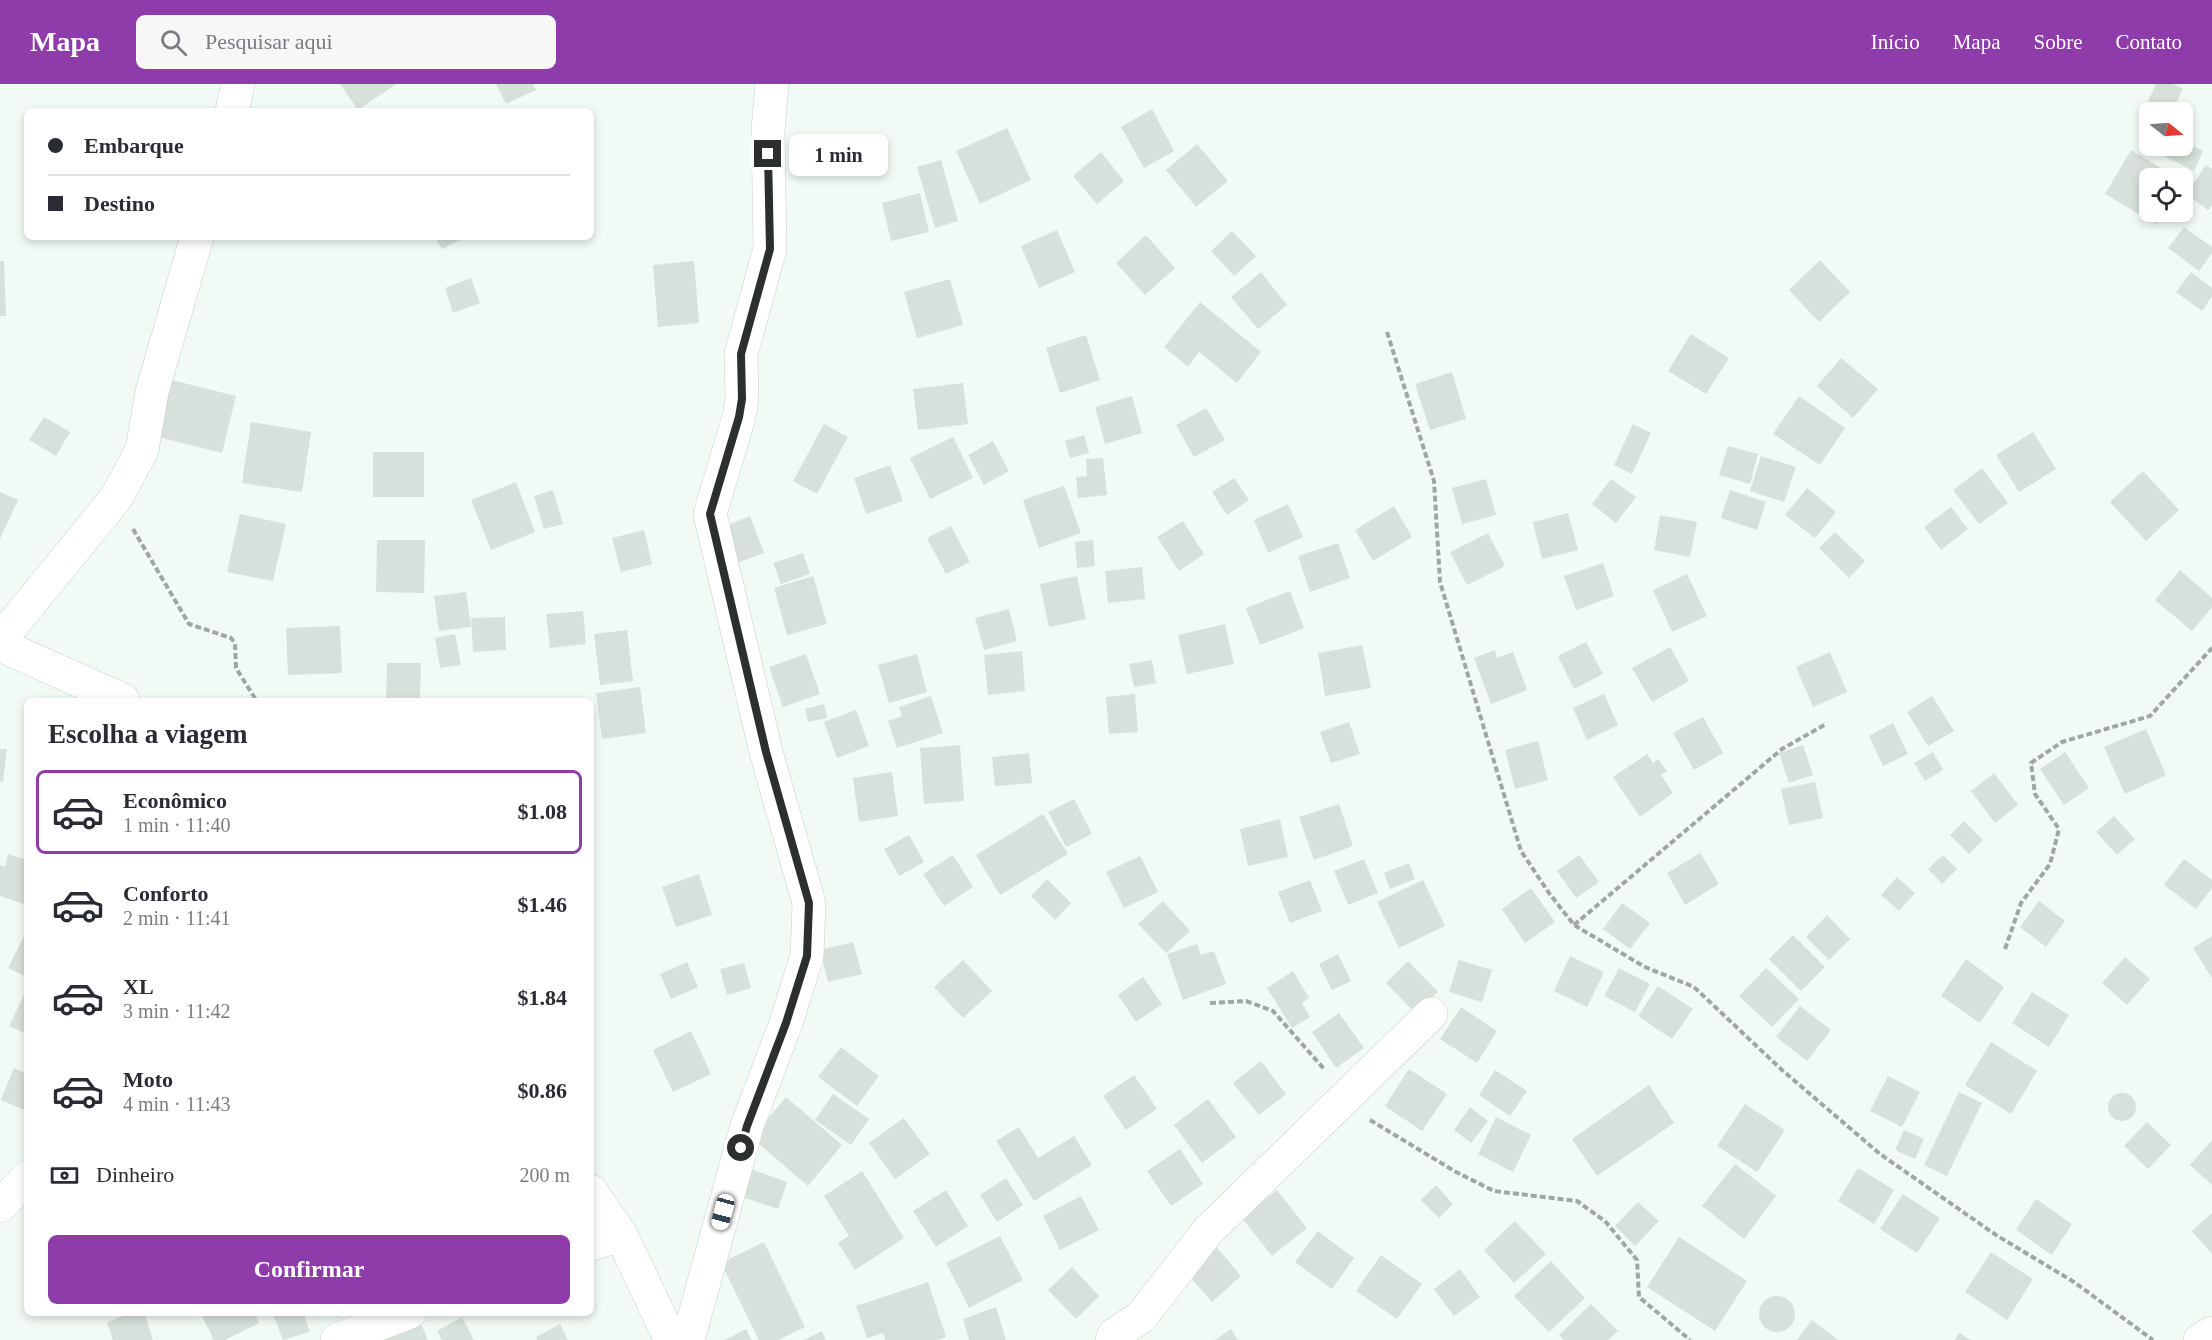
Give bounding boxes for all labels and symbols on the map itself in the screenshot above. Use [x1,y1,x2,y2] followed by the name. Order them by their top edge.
[2139,102,2193,156] north arrow
[789,133,888,175] callout: 1 min
[754,140,781,167] route end
[727,1134,754,1161] route start
[710,1192,736,1232] car

